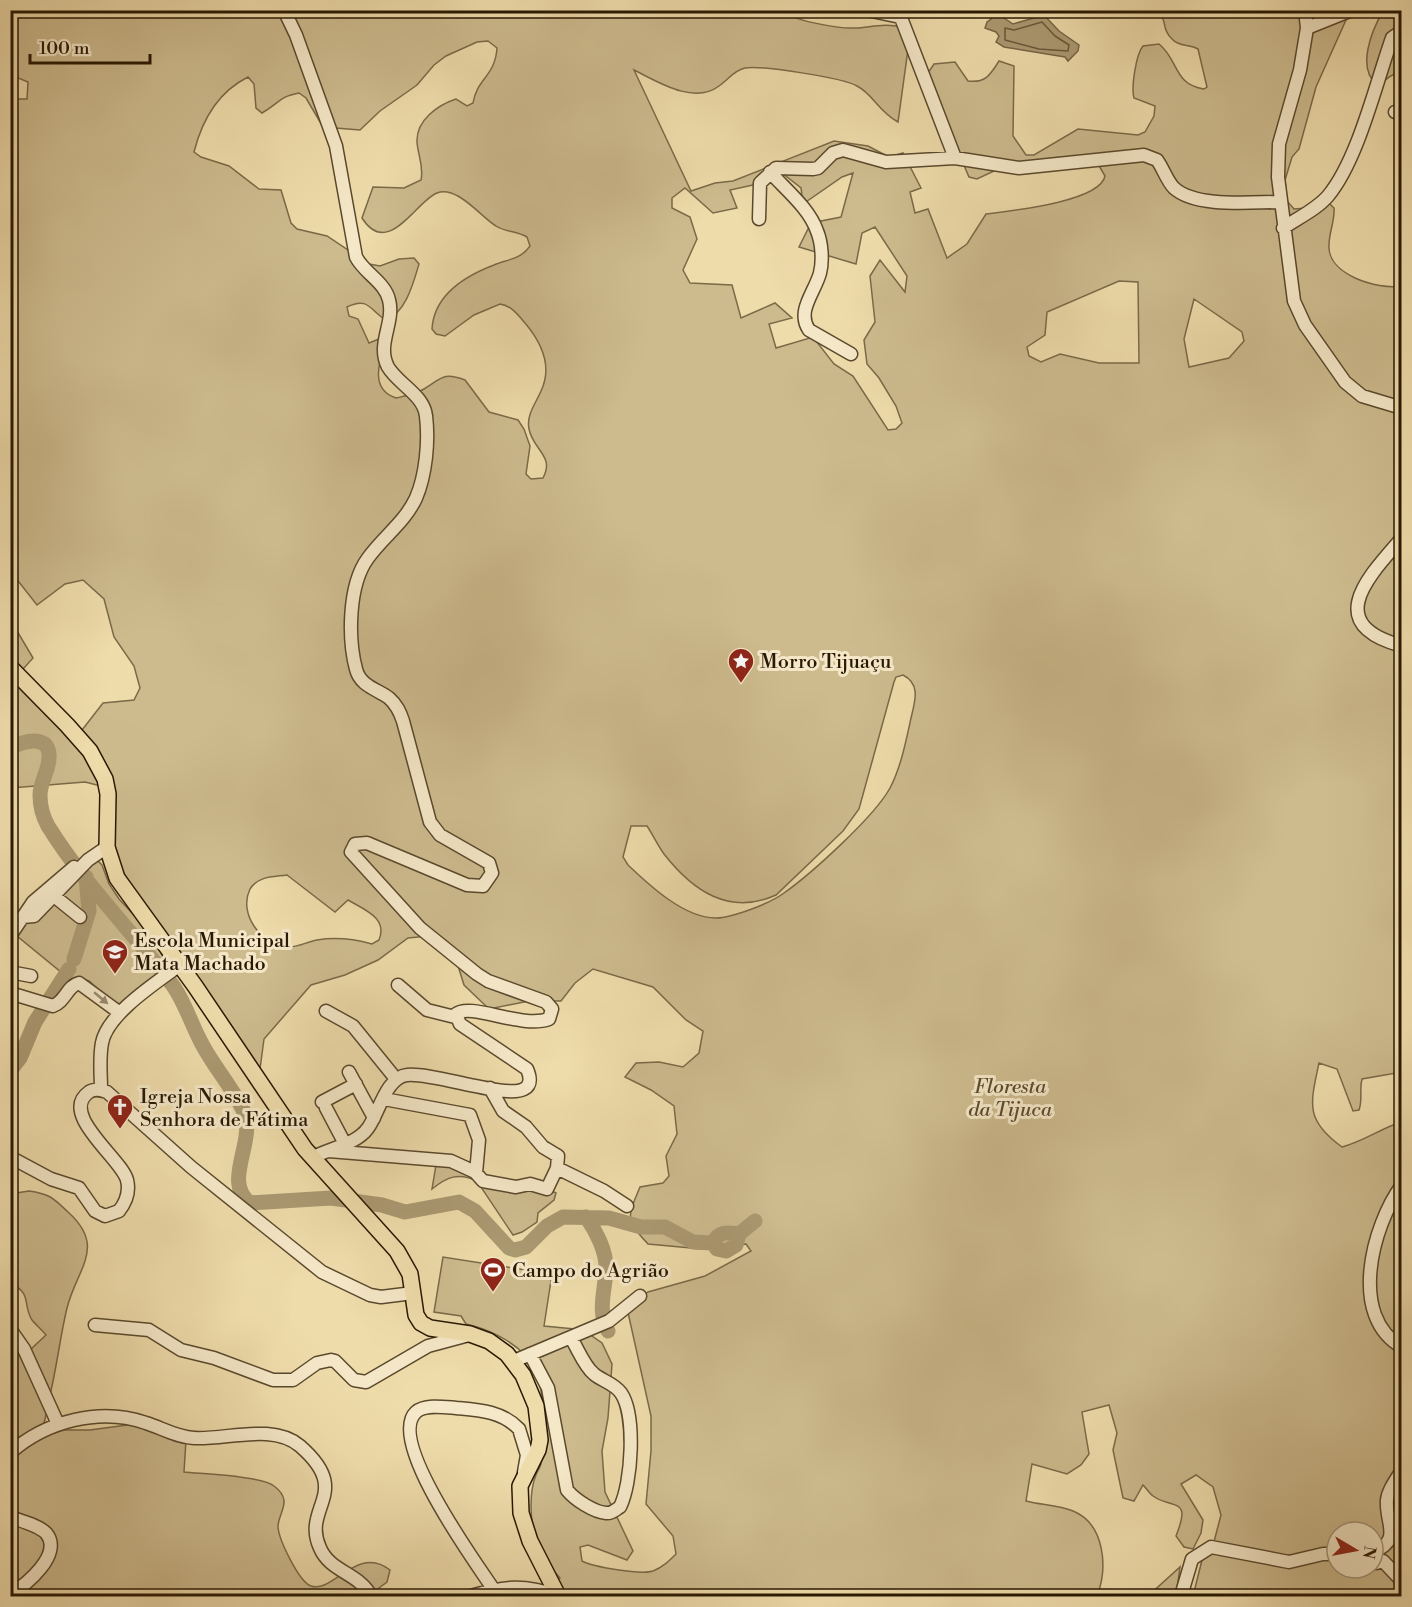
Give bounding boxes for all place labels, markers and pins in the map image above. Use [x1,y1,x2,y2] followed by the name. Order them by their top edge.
[726,646,756,684] place icon: Morro Tijuaçu
[760,650,892,675] place label: Morro Tijuaçu
[134,929,290,977] place label: Escola Municipal Mata Machado
[100,937,130,975] school or university icon: Escola Municipal Mata Machado
[140,1085,309,1133] place label: Igreja Nossa Senhora de Fátima
[105,1092,135,1130] church icon: Igreja Nossa Senhora de Fátima
[478,1255,508,1293] sports icon: Campo do Agrião
[512,1259,669,1284] place label: Campo do Agrião

